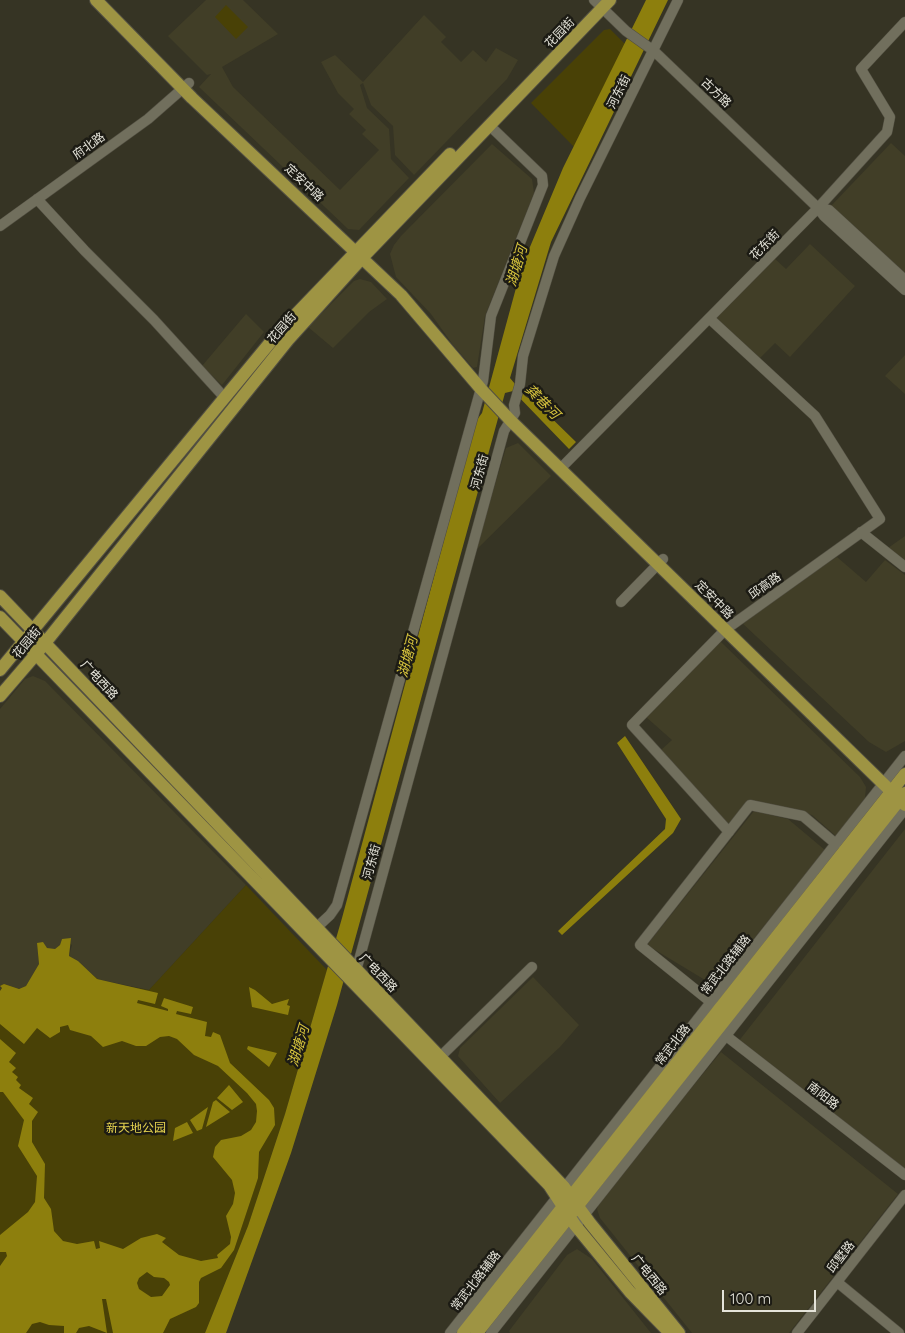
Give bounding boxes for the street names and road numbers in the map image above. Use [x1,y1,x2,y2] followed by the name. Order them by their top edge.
[542,15,578,51] street label: 花园街
[604,73,634,111] street label: 河东街
[698,75,734,111] street label: 古方路
[70,130,108,162] street label: 府北路
[282,161,326,205] street label: 定安中路
[747,227,783,263] street label: 花东街
[265,310,299,346] street label: 花园街
[468,453,492,491] street label: 河东街
[746,570,784,602] street label: 邱高路
[692,578,736,622] street label: 定安中路
[10,625,44,661] street label: 花园街
[77,658,121,702] street label: 广电西路
[360,843,384,881] street label: 河东街
[698,932,754,998] street label: 常武北路辅路
[356,951,400,995] street label: 广电西路
[653,1022,693,1068] street label: 常武北路
[804,1079,842,1113] street label: 南阳路
[824,1238,858,1276] street label: 邱墅路
[448,1248,504,1314] street label: 常武北路辅路
[628,1252,670,1298] street label: 广电西路

